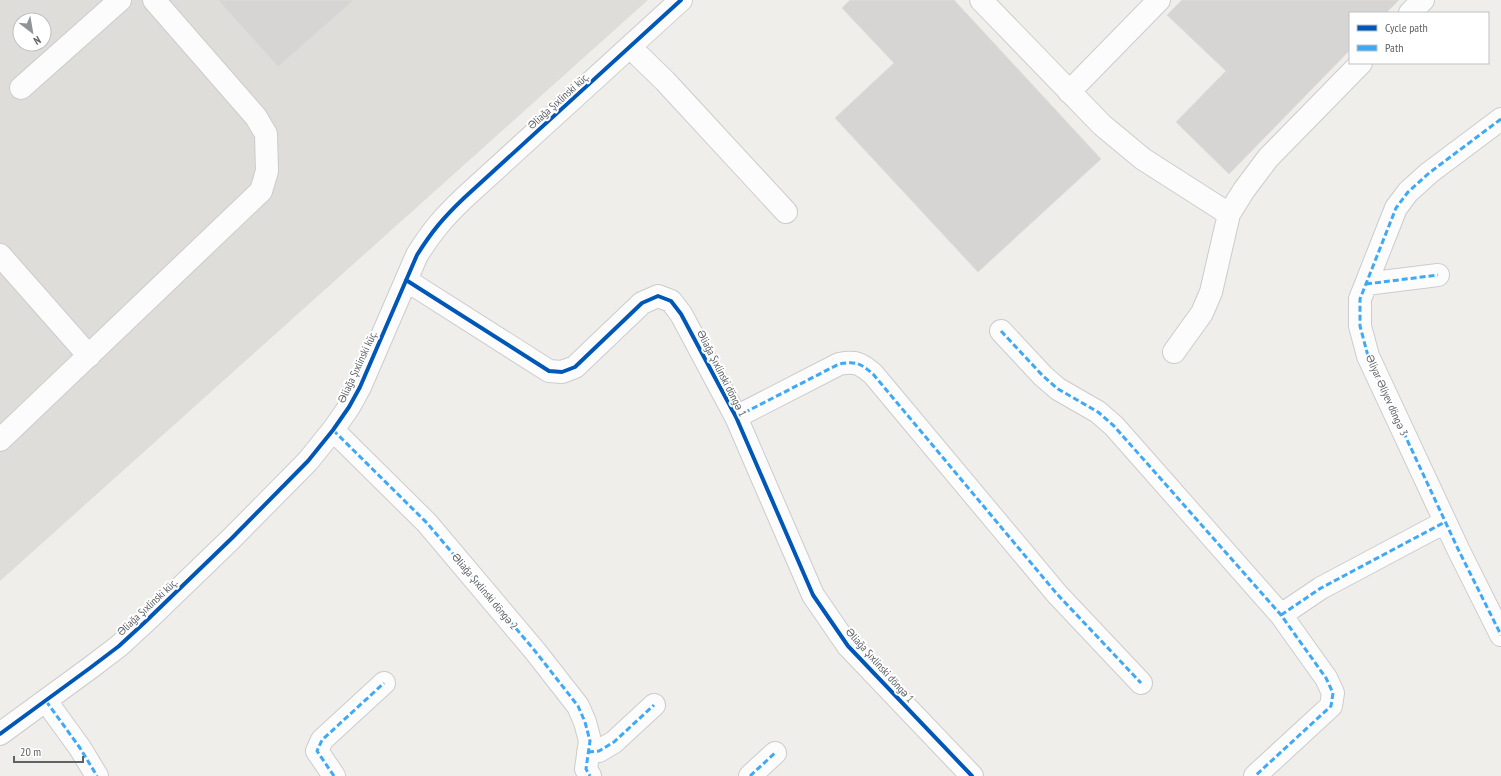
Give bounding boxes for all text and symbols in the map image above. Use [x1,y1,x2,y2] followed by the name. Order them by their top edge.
[12,12,52,52] north arrow
[1349,12,1489,64] legend
[1385,20,1428,35] text: Cycle path
[31,33,43,48] text: N
[1385,40,1403,55] text: Path
[524,70,592,132] street label: Əliağa Şıxlinski küç.
[694,327,750,419] street label: Əliağa Şıxlinski döngə 1
[334,329,380,405] street label: Əliağa Şıxlinski küç.
[1363,352,1411,438] street label: Əliyar Əliyev döngə 3
[449,550,521,632] street label: Əliağa Şıxlinski döngə 2
[114,575,180,639] street label: Əliağa Şıxlinski küç.
[843,625,917,705] street label: Əliağa Şıxlinski döngə 1
[14,738,83,764] scale bar
[20,744,41,759] text: 20 m

